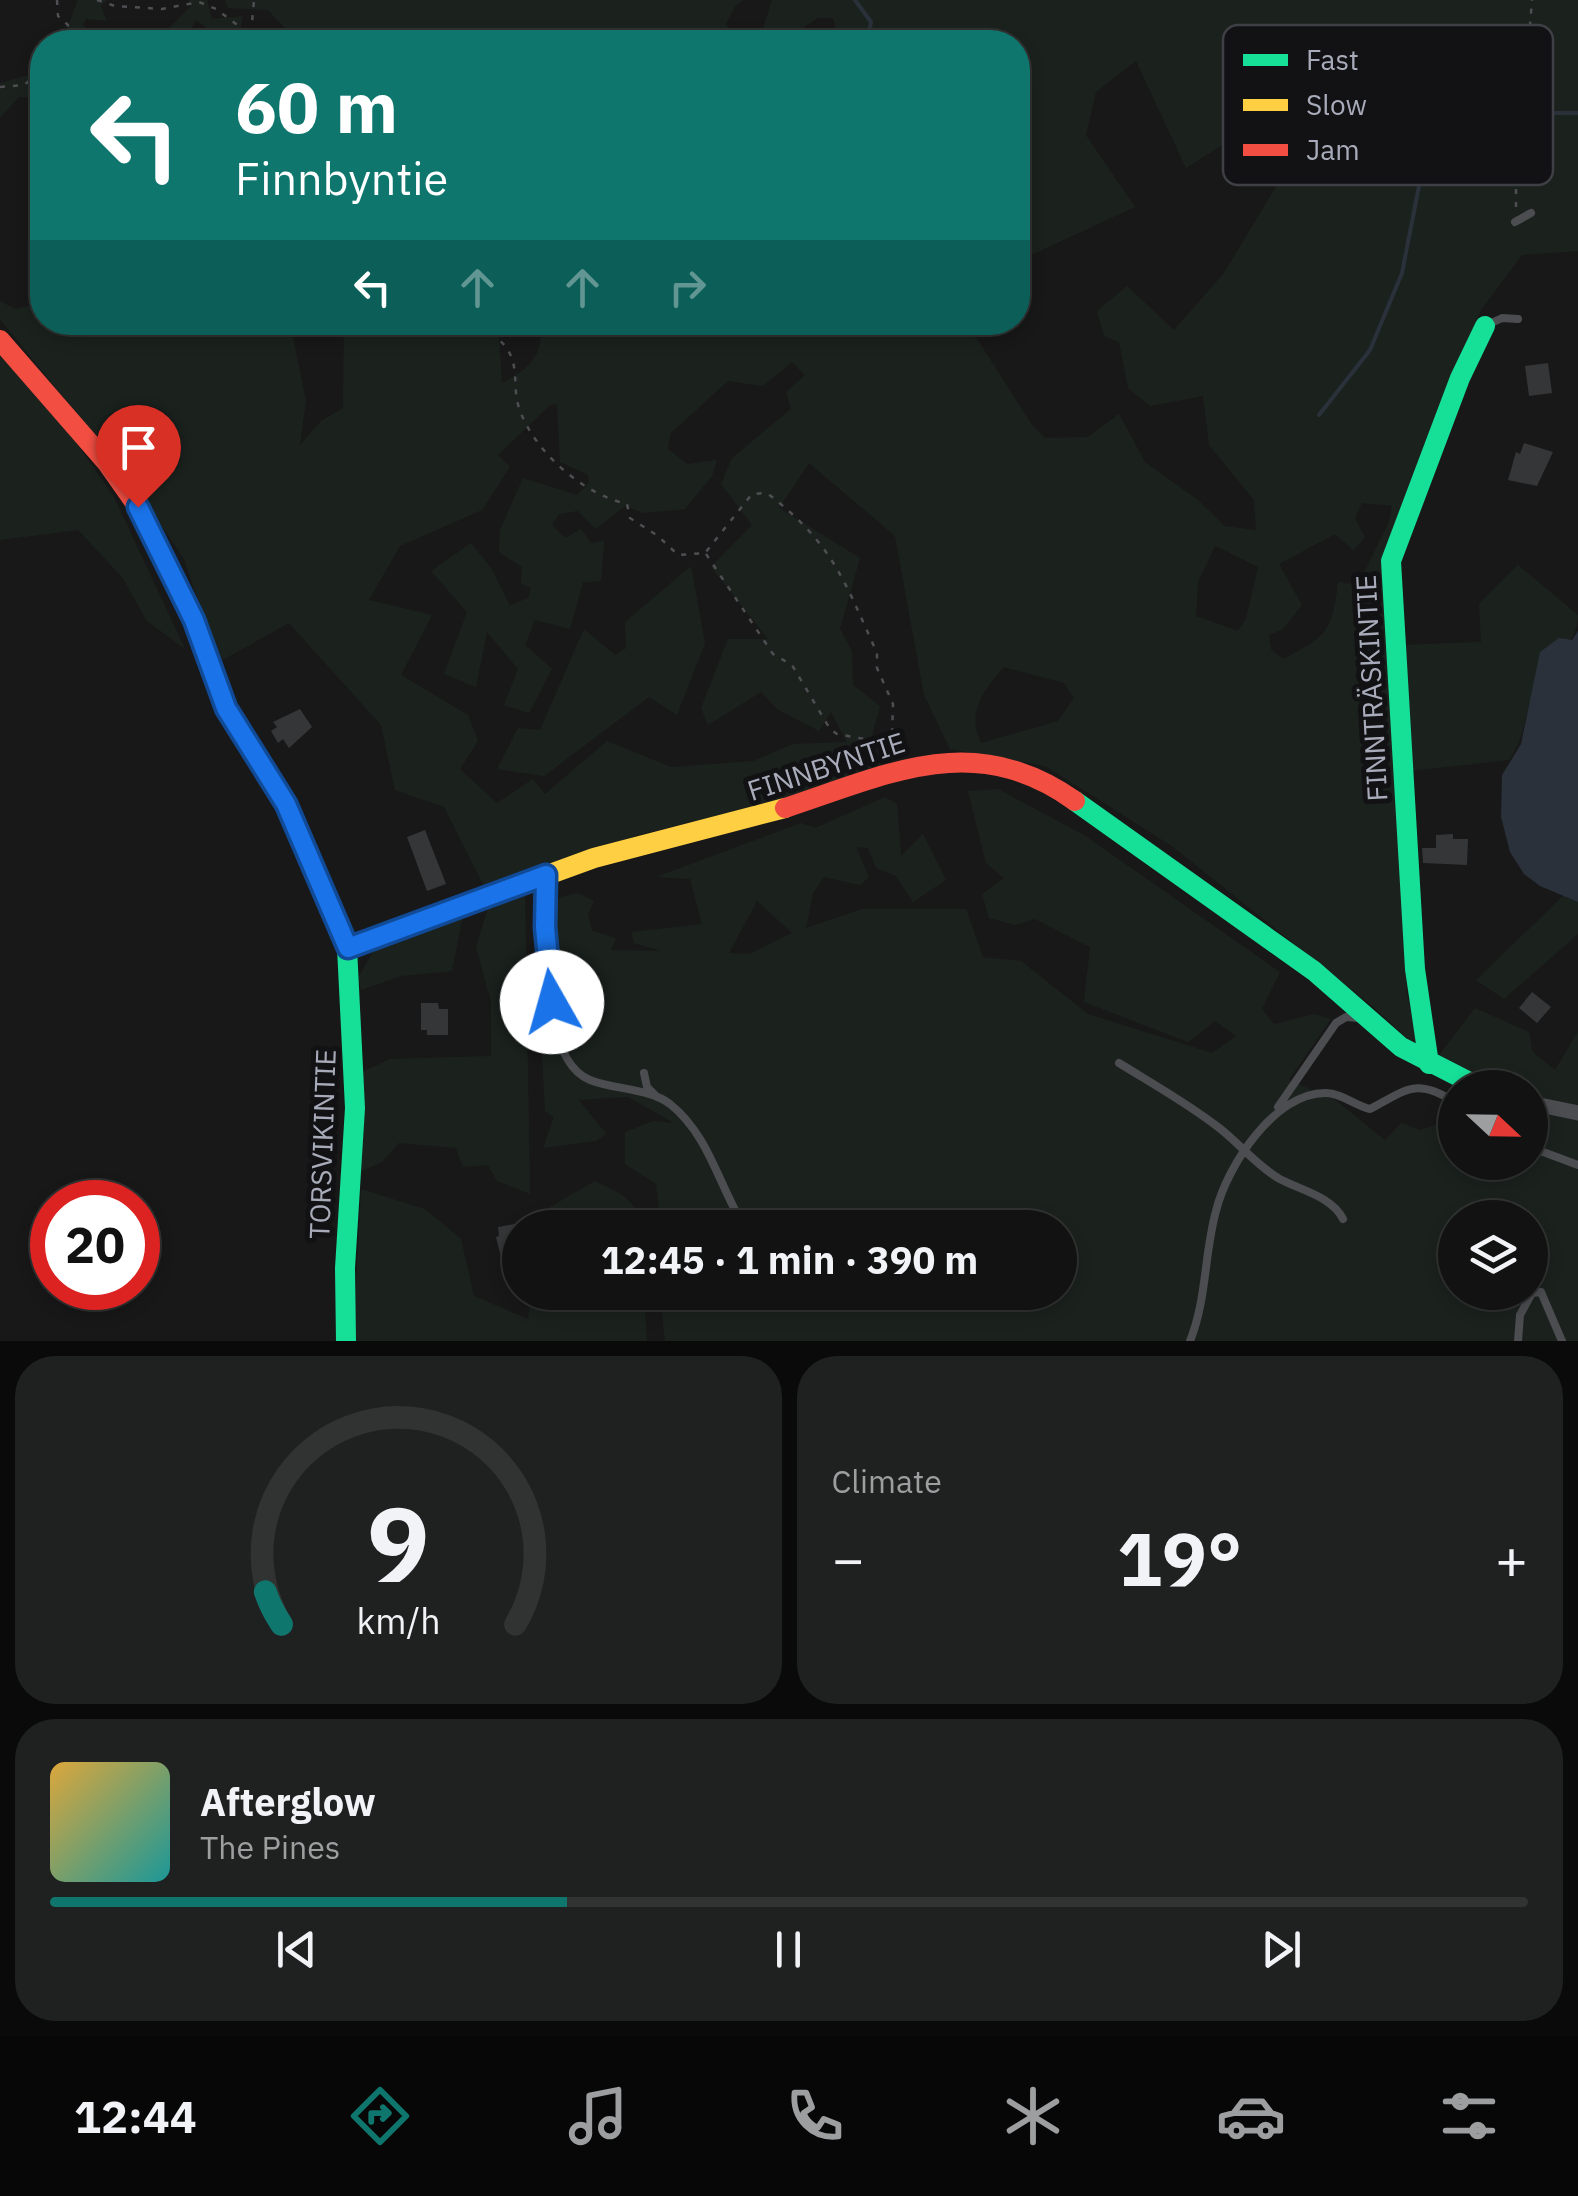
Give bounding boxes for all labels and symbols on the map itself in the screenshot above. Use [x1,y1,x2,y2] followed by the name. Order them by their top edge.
[1223,25,1553,185] legend
[1306,41,1359,78] text: Fast
[1306,86,1367,123] text: Slow
[1306,131,1360,168] text: Jam
[96,405,181,508] pin
[1347,574,1395,802] street label: FINNTRÄSKINTIE
[742,723,910,809] street label: FINNBYNTIE
[500,950,604,1054] position arrow
[300,1048,344,1240] street label: TORSVIKINTIE
[1438,1070,1548,1180] north arrow
[30,1180,160,1310] speed limit sign: 20

